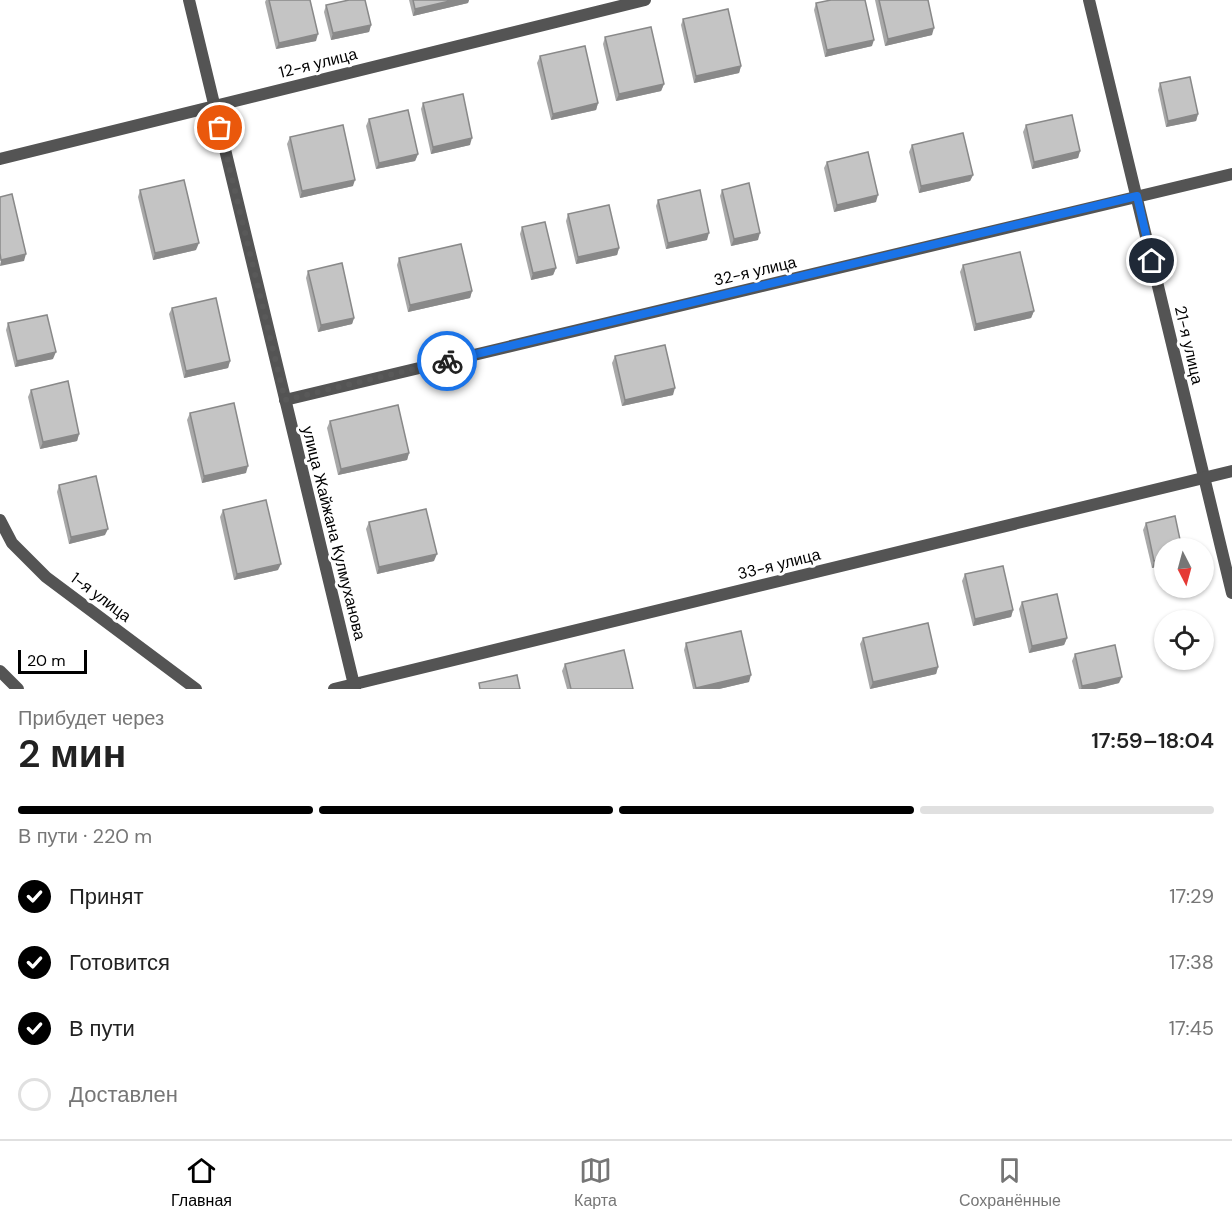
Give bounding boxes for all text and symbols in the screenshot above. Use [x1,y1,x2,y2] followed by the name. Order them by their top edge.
[277,43,359,83] street label: 12-я улица
[194,102,245,153] pin
[203,111,236,144] icon: bag
[1126,235,1177,286] pin
[1135,244,1168,277] icon: home
[712,251,798,291] street label: 32-я улица
[1170,304,1208,386] street label: 21-я улица
[417,331,477,391] courier
[431,345,464,378] icon: bike
[297,424,371,642] street label: улица Жайжана Кулмуханова
[1154,538,1214,598] north arrow
[1154,538,1214,670] map controls
[735,544,823,584] street label: 33-я улица
[67,567,136,627] street label: 1-я улица
[1154,610,1214,670] button: locate
[18,647,87,674] scale bar
[27,650,66,671] text: 20 m
[18,705,164,731] text: Прибудет через
[1091,726,1214,755] text: 17:59–18:04
[18,728,126,779] text: 2 мин
[18,823,152,849] text: В пути · 220 m
[18,880,51,913] icon: check
[69,882,143,911] text: Принят
[1169,883,1214,909] text: 17:29
[18,946,51,979] icon: check
[69,948,170,977] text: Готовится
[1169,949,1214,975] text: 17:38
[18,1012,51,1045] icon: check
[69,1014,135,1043] text: В пути
[1169,1015,1214,1041] text: 17:45
[69,1080,178,1109] text: Доставлен
[171,1154,232,1211] tab: Главная
[574,1154,617,1211] tab: Карта
[959,1154,1061,1211] tab: Сохранённые

